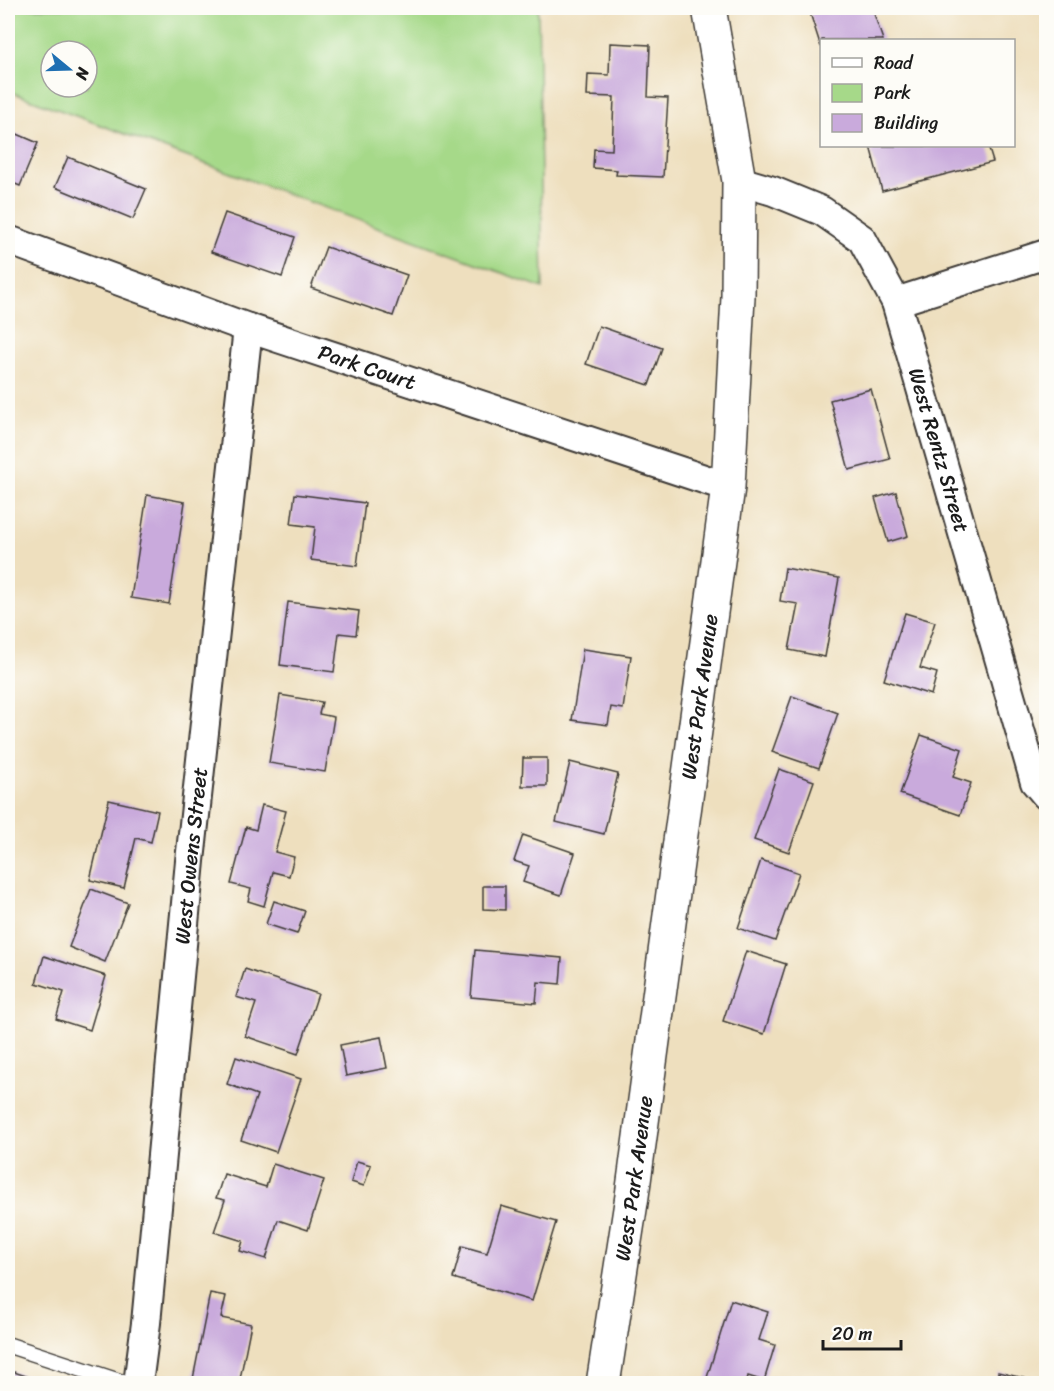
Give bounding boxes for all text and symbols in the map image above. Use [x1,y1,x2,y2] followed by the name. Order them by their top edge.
[39,39,99,99] north arrow
[820,39,1015,147] legend
[874,47,914,79] text: Road
[67,63,99,85] text: N
[874,77,911,109] text: Park
[874,107,938,139] text: Building
[313,333,421,401] street label: Park Court
[897,363,981,537] street label: West Rentz Street
[670,611,730,782] street label: West Park Avenue
[163,765,219,946] street label: West Owens Street
[603,1093,664,1264] street label: West Park Avenue
[823,1313,901,1351] scale bar
[832,1318,872,1350] text: 20 m

